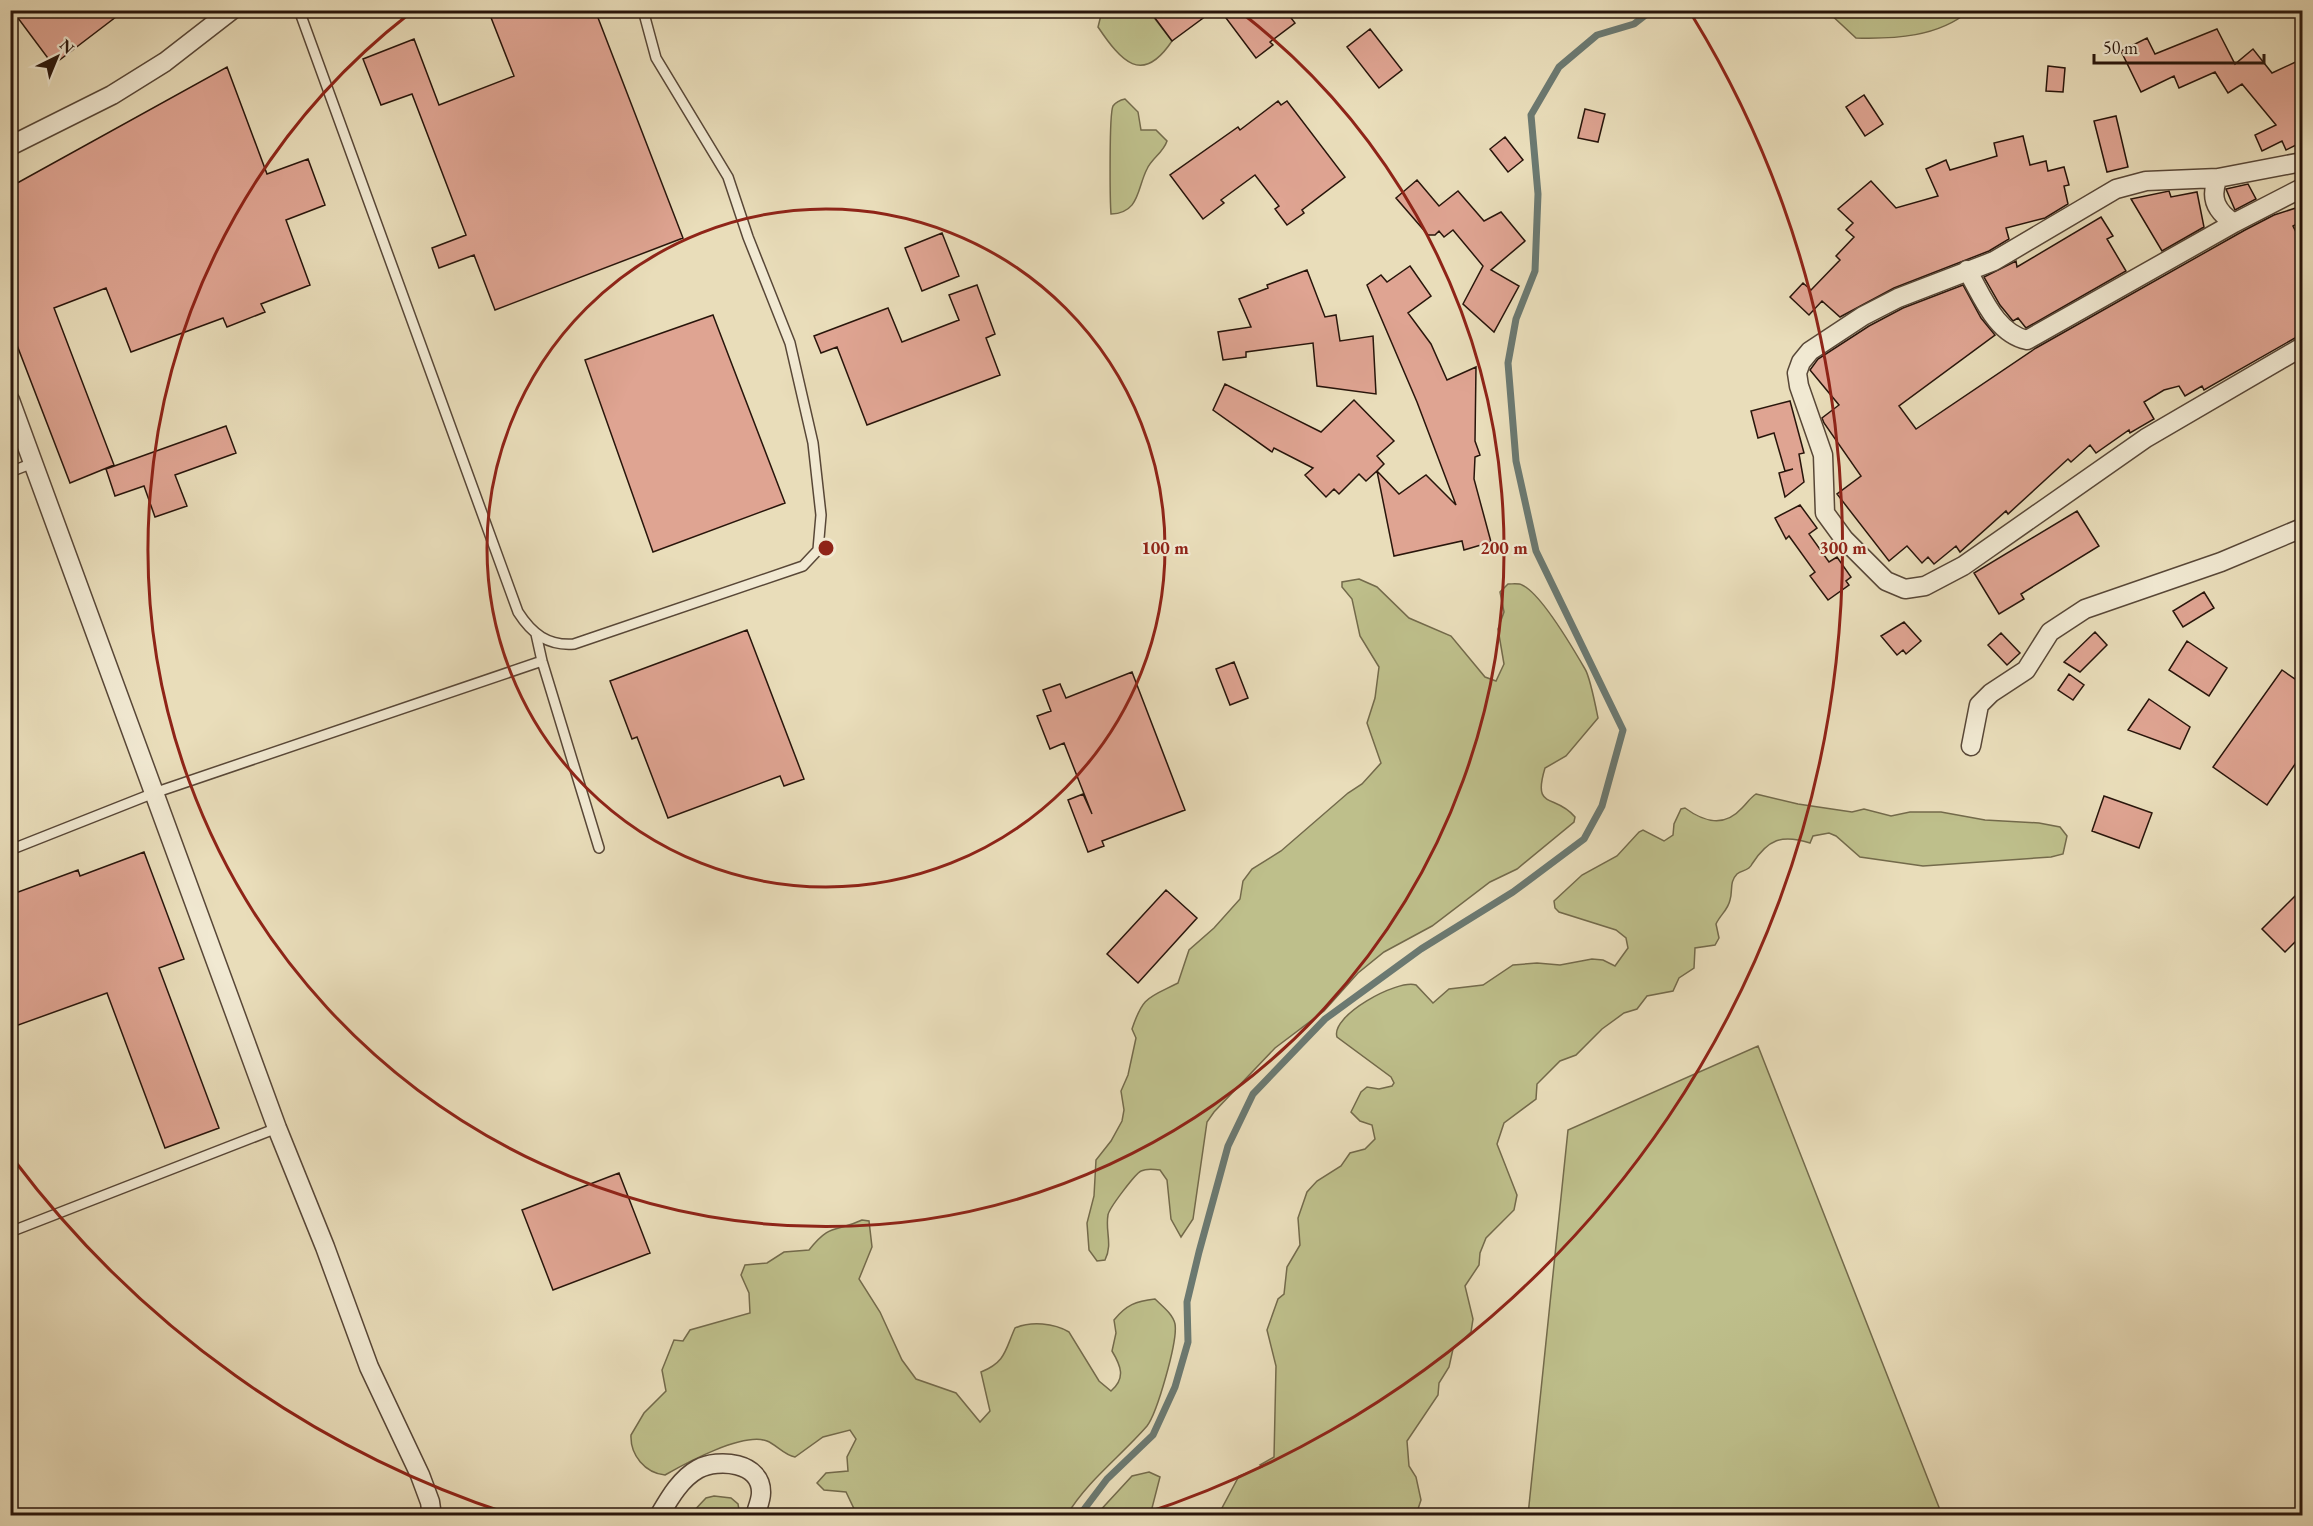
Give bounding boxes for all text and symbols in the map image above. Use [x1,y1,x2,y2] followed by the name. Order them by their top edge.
[27,27,87,87] north arrow
[2094,27,2264,65] scale bar
[55,34,79,59] text: N
[2103,36,2138,59] text: 50 m
[1141,536,1189,559] text: 100 m
[1480,536,1528,559] text: 200 m
[1819,536,1867,559] text: 300 m
[816,538,836,558] centre of rings

